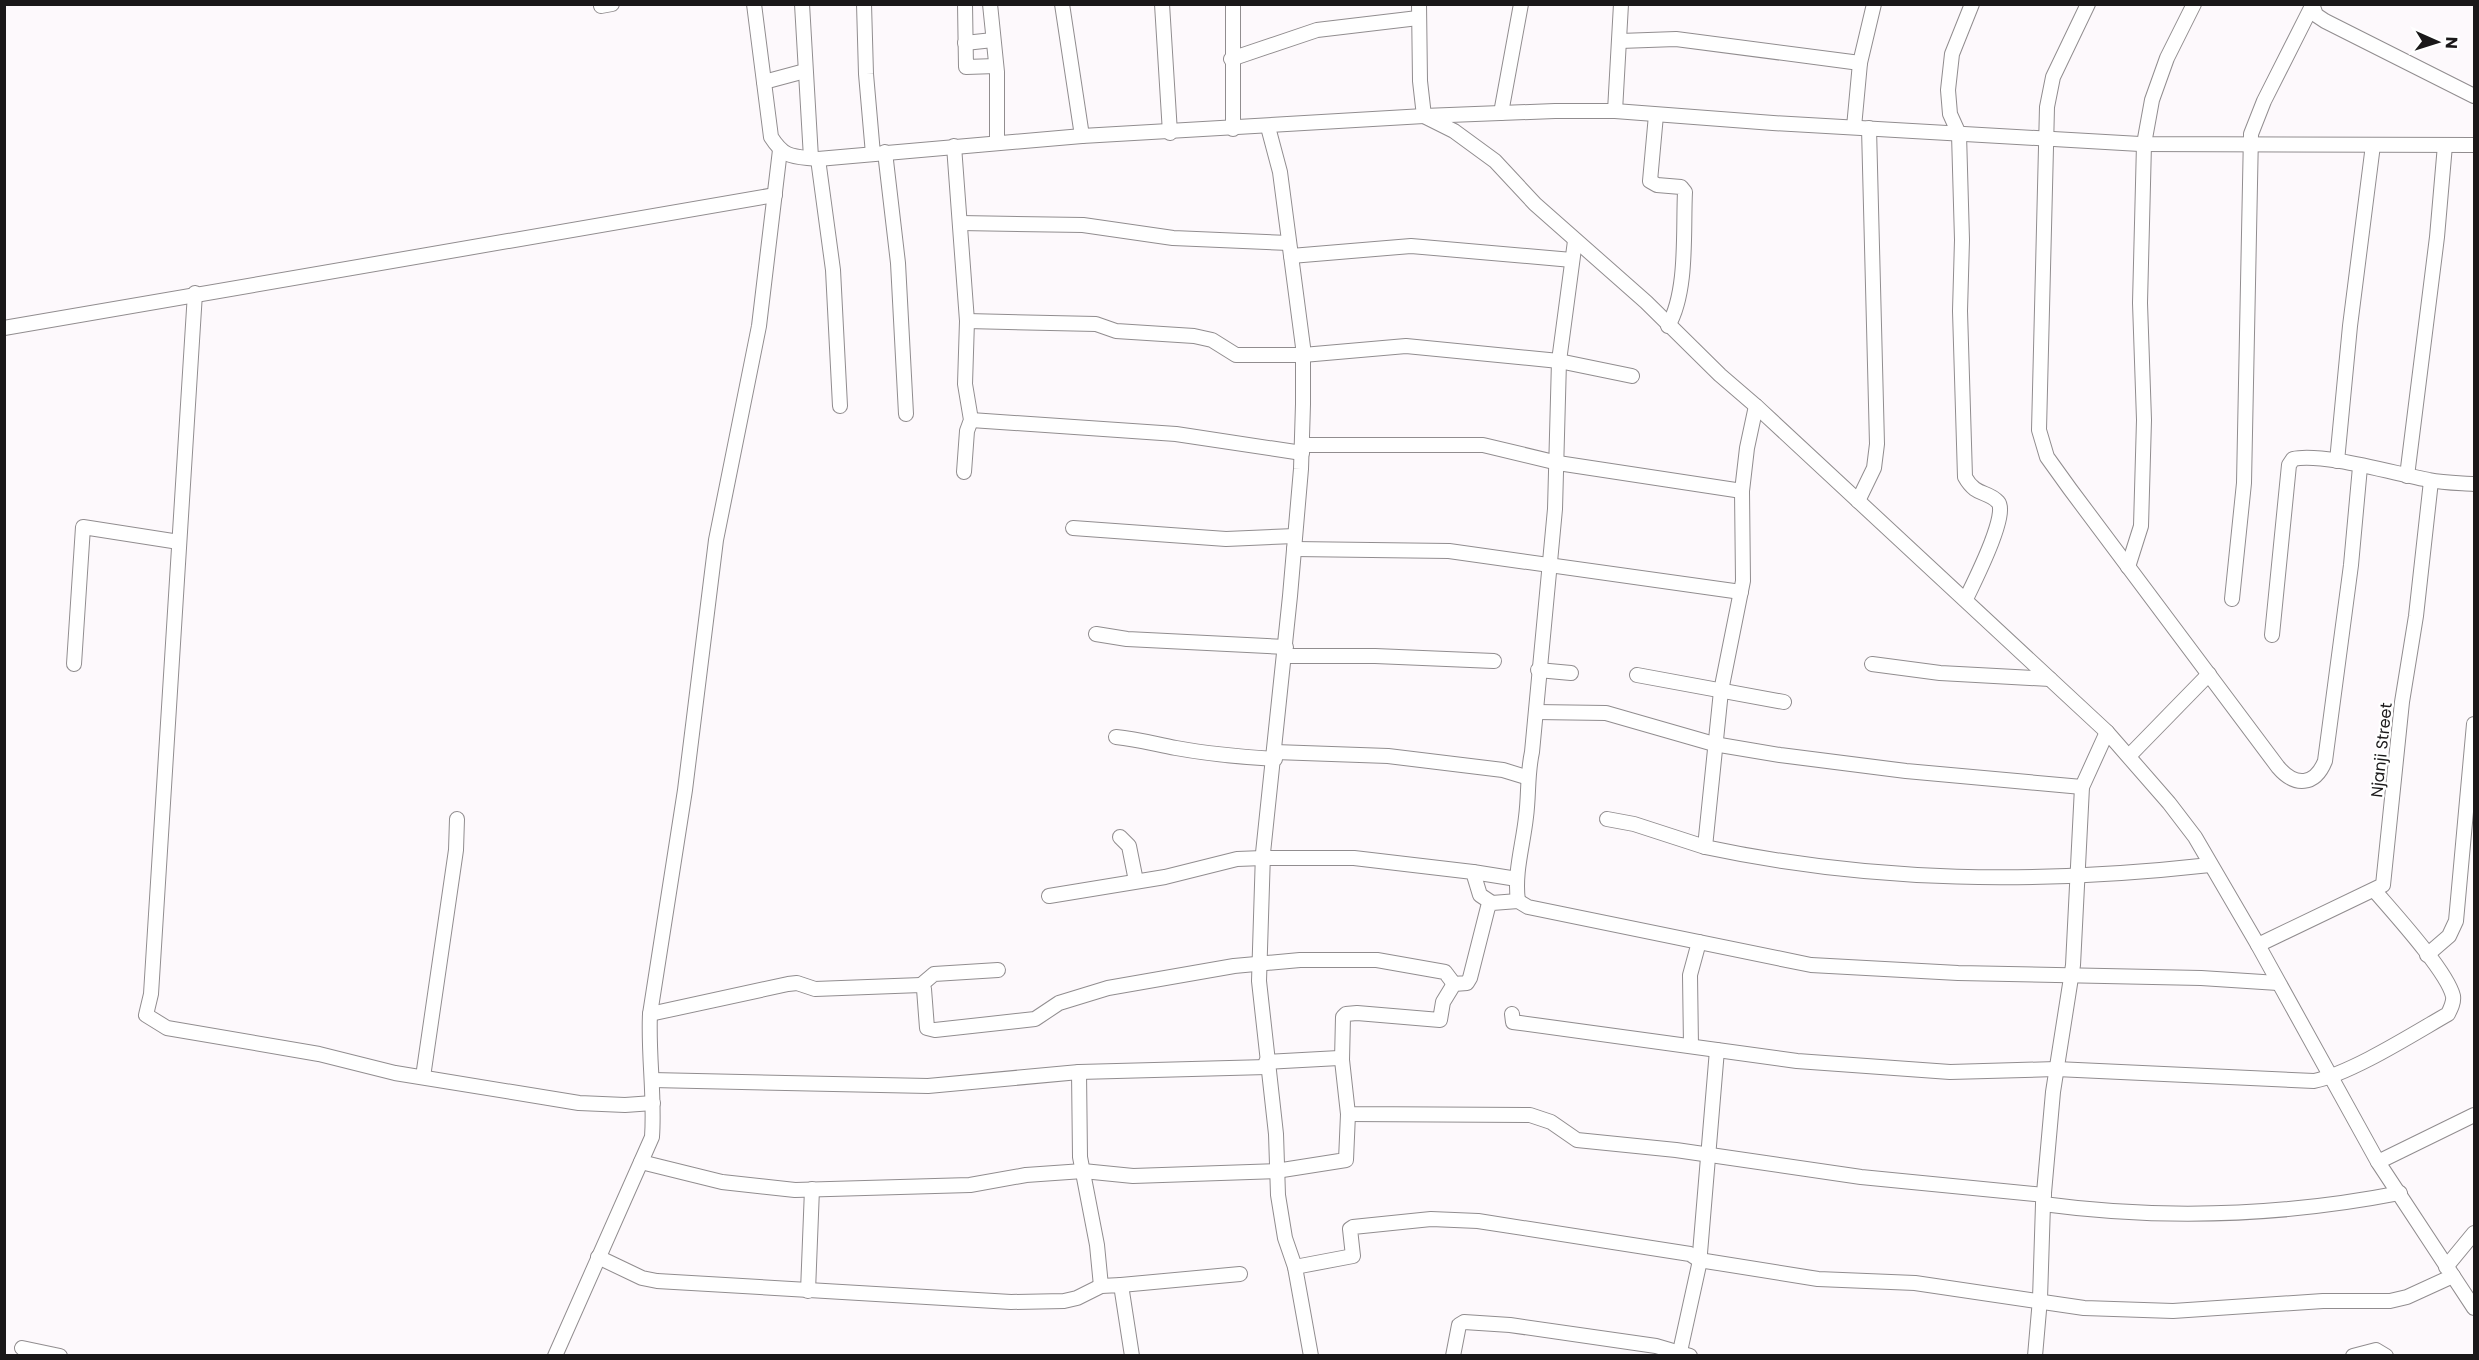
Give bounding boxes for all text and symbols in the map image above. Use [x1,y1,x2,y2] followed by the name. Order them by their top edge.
[2407,12,2467,72] north arrow
[2440,36,2463,49] text: N
[2365,701,2398,799] street label: Njanji Street

